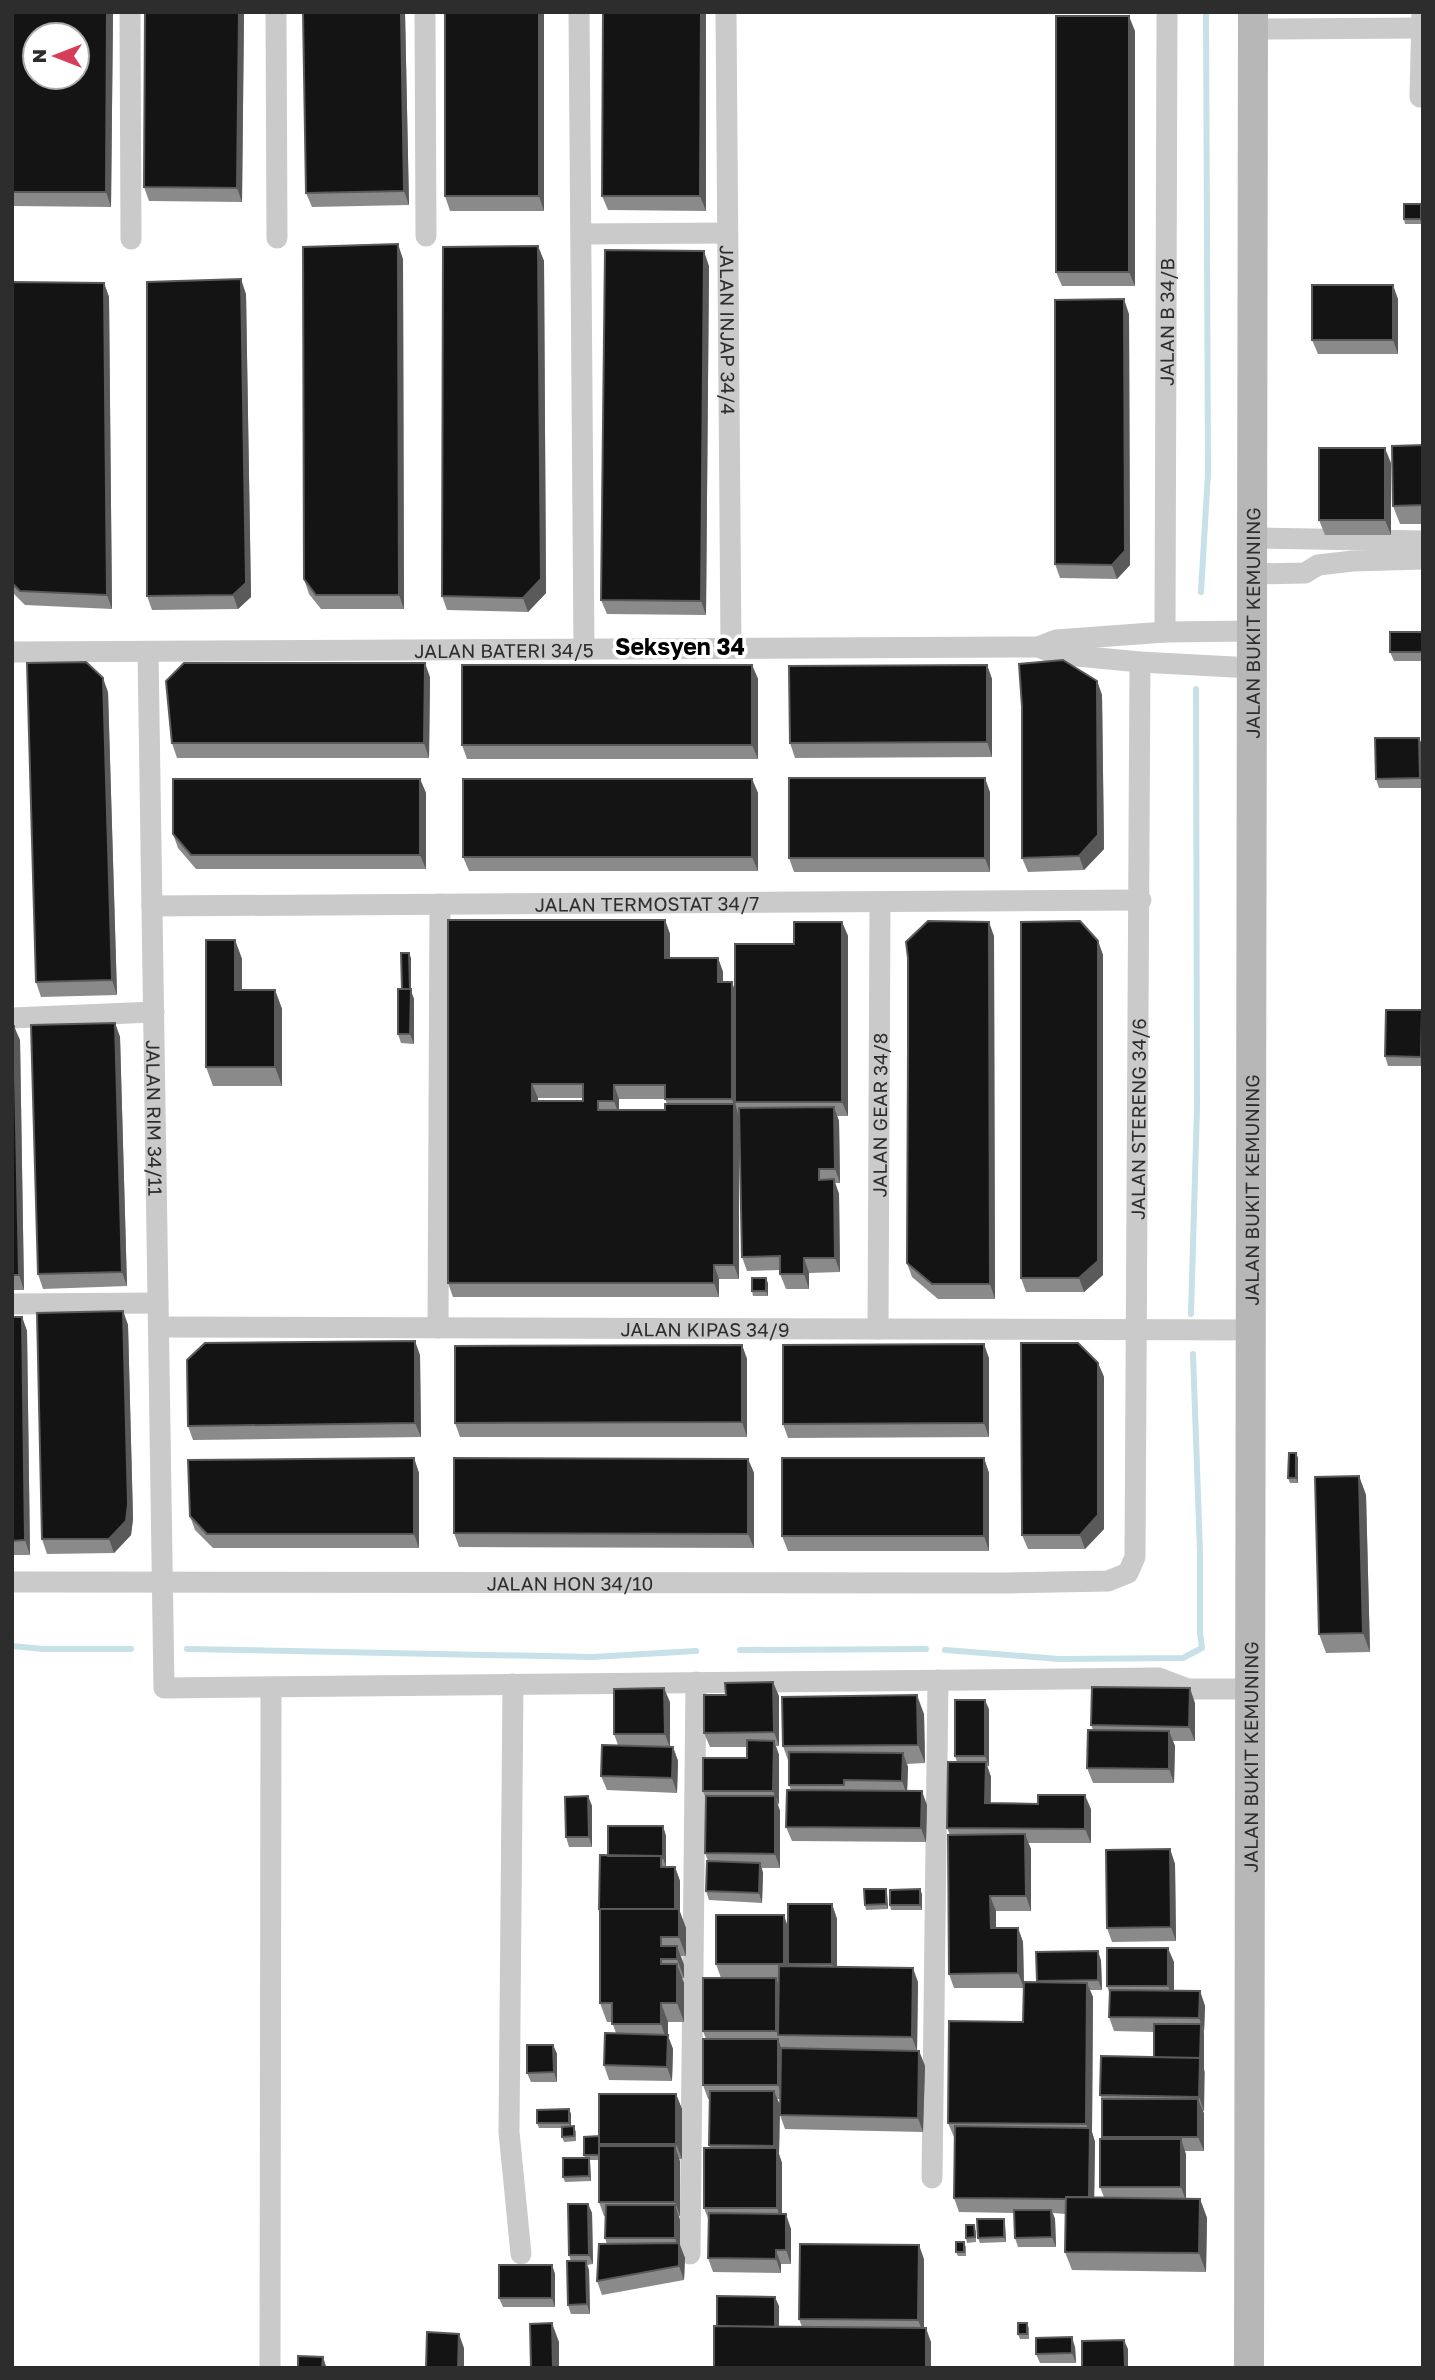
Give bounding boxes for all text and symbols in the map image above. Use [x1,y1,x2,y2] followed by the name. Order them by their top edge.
[21,21,91,91] north arrow
[27,49,50,63] text: N
[716,245,741,415] street label: JALAN INJAP 34/4
[1154,258,1178,386] street label: JALAN B 34/B
[1240,507,1264,739] street label: JALAN BUKIT KEMUNING
[615,632,745,660] district label: Seksyen 34
[414,638,594,662] street label: JALAN BATERI 34/5
[535,891,759,915] street label: JALAN TERMOSTAT 34/7
[1125,1018,1150,1220] street label: JALAN STERENG 34/6
[867,1032,891,1198] street label: JALAN GEAR 34/8
[142,1040,168,1196] street label: JALAN RIM 34/11
[1239,1074,1263,1306] street label: JALAN BUKIT KEMUNING
[620,1317,789,1340] street label: JALAN KIPAS 34/9
[487,1571,653,1594] street label: JALAN HON 34/10
[1238,1641,1262,1873] street label: JALAN BUKIT KEMUNING

